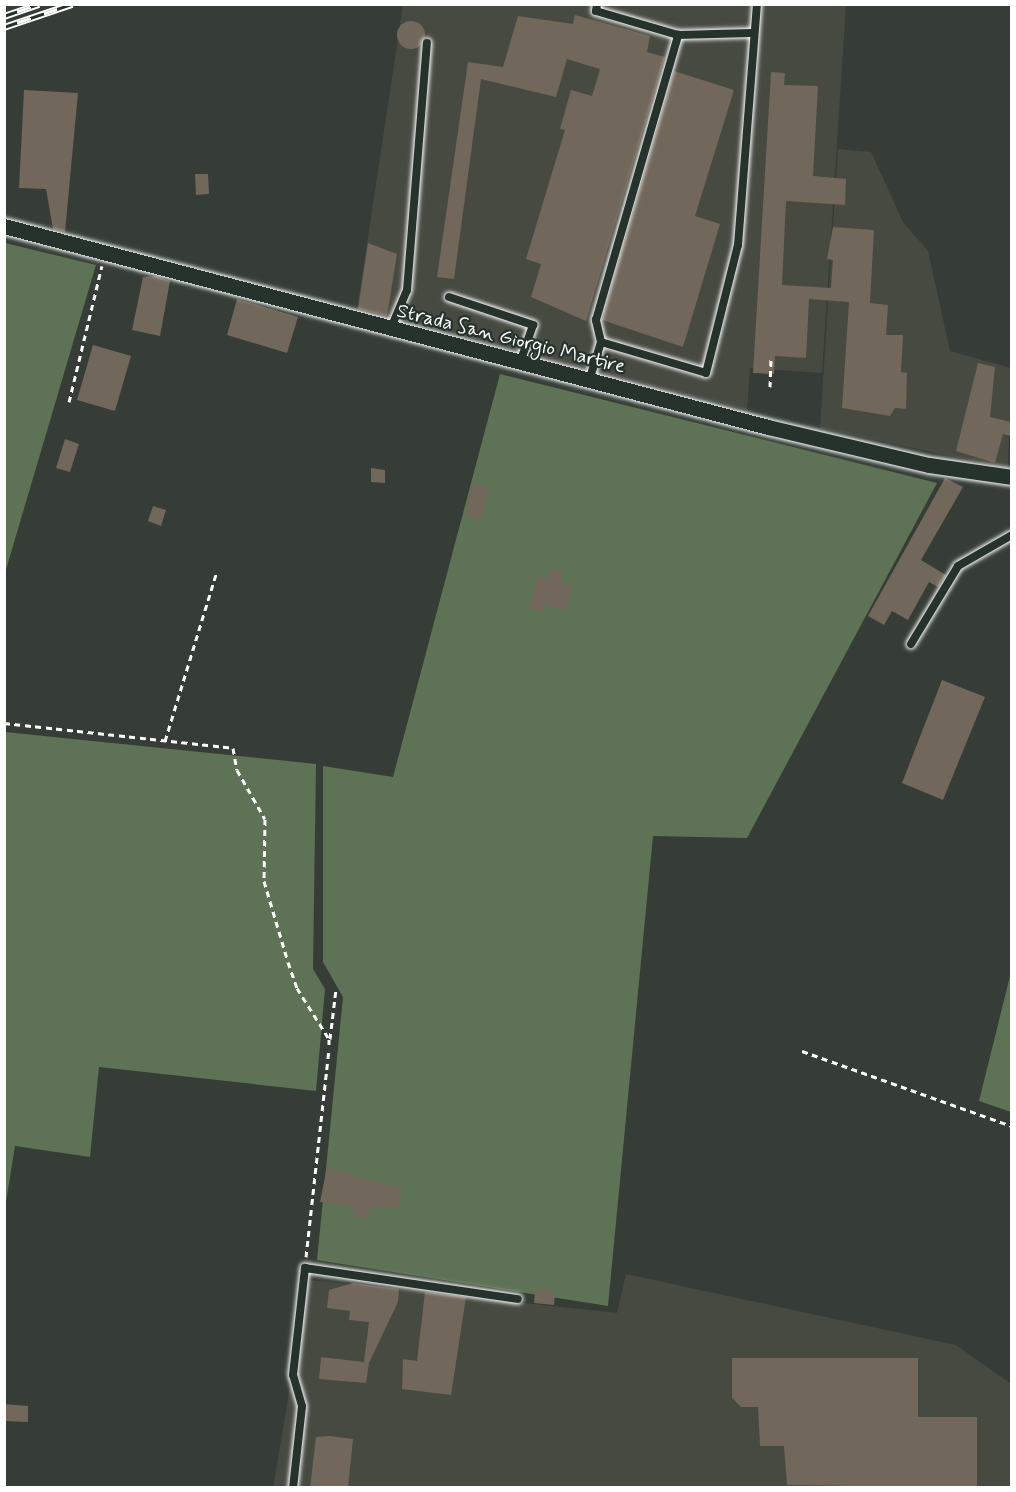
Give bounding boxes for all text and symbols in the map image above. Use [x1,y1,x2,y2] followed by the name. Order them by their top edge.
[396,300,626,378] street label: Strada San Giorgio Martire

